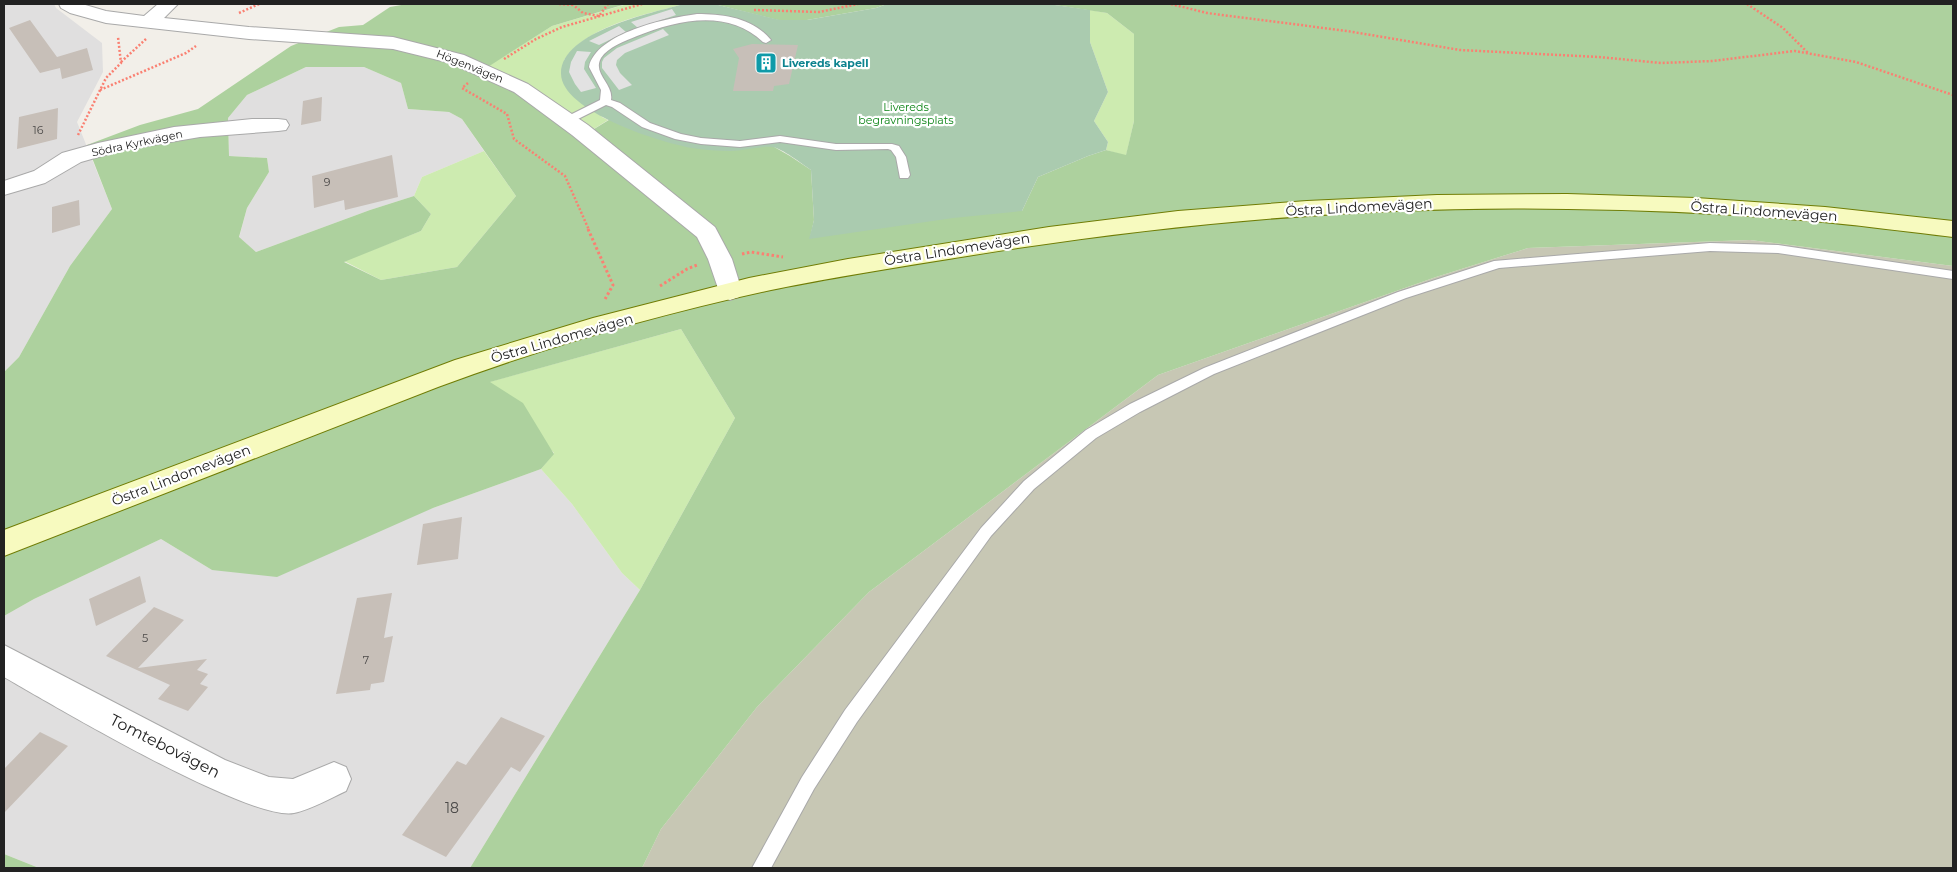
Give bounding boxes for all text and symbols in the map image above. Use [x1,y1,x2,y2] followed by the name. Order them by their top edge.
[434,46,506,86] street label: Högenvägen
[754,51,778,75] building icon: Livereds kapell
[782,56,869,70] place label: Livereds kapell
[858,100,954,127] park label: Livereds begravningsplats
[33,123,44,137] house number: 16
[90,127,184,159] street label: Södra Kyrkvägen
[324,175,331,189] house number: 9
[1285,194,1433,220] street label: Östra Lindomevägen
[1690,197,1838,225] street label: Östra Lindomevägen
[883,229,1031,269] street label: Östra Lindomevägen
[489,309,635,367] street label: Östra Lindomevägen
[109,440,253,510] street label: Östra Lindomevägen
[142,631,148,645] house number: 5
[363,653,369,667] house number: 7
[107,710,223,782] street label: Tomtebovägen
[445,799,459,817] house number: 18

